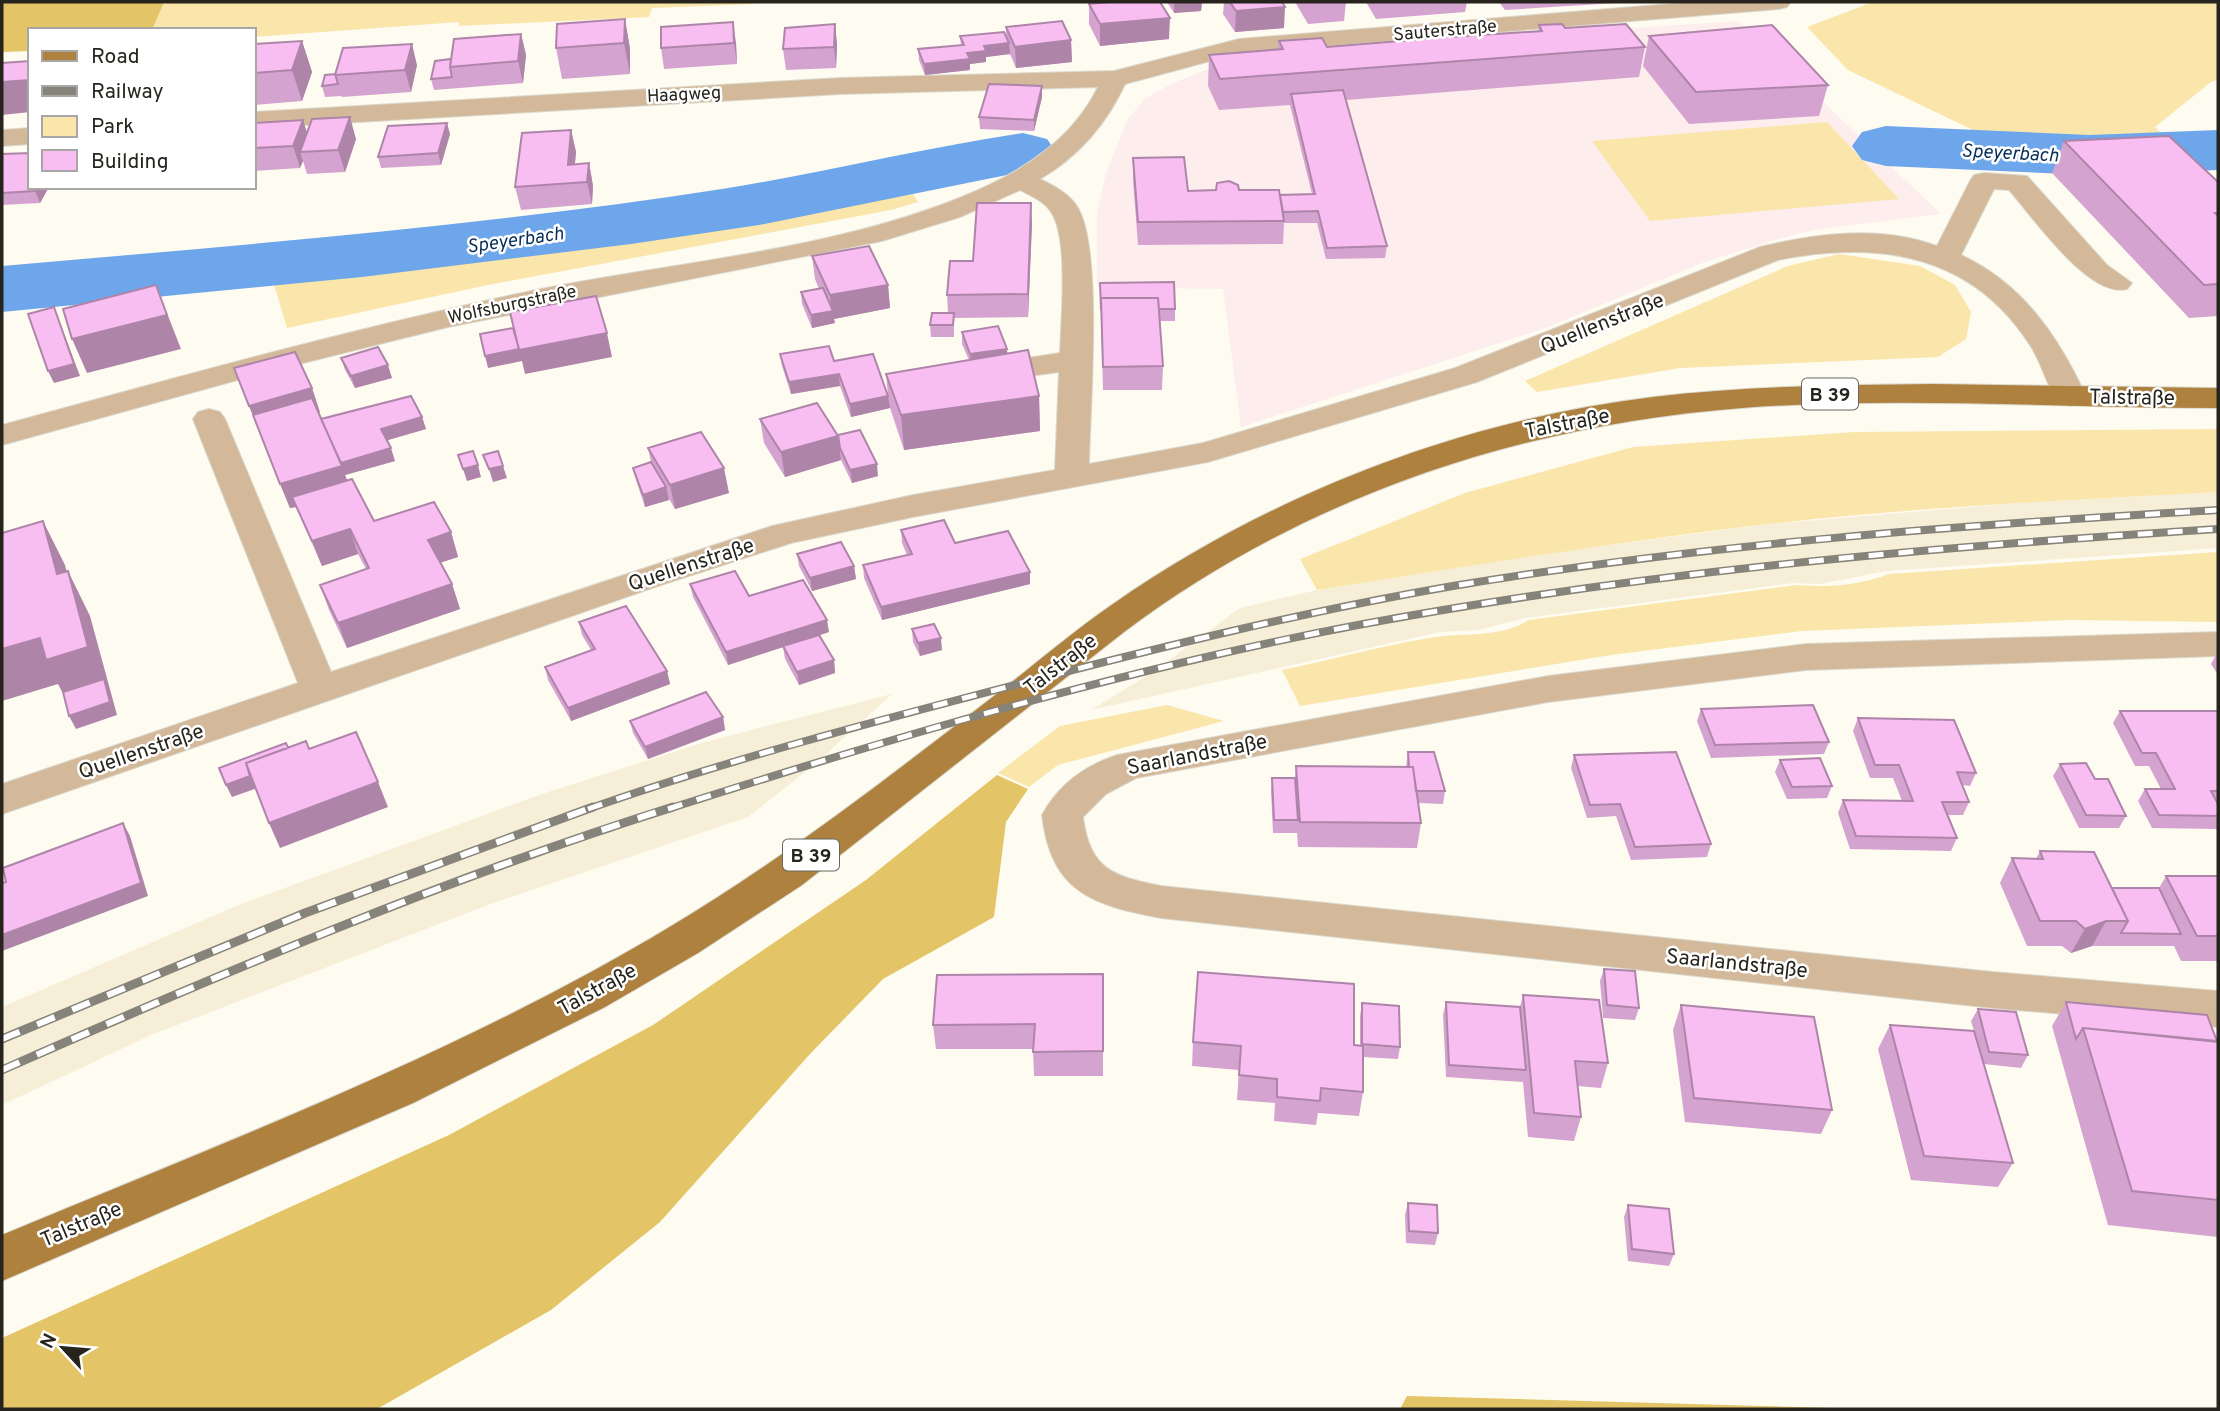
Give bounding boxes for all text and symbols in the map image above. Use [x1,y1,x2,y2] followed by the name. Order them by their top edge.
[1392,16,1498,47] street label: Sauterstraße
[28,28,256,189] legend
[91,44,140,71] text: Road
[91,79,164,106] text: Railway
[646,82,722,109] street label: Haagweg
[91,114,134,141] text: Park
[1961,139,2060,169] water label: Speyerbach
[91,149,169,176] text: Building
[465,222,566,260] water label: Speyerbach
[446,281,579,330] street label: Wolfsburgstraße
[1537,287,1668,361] street label: Quellenstraße
[1802,378,1858,410] road number: B 39
[2089,384,2175,413] street label: Talstraße
[1523,403,1612,446] street label: Talstraße
[625,532,758,599] street label: Quellenstraße
[1019,628,1103,702] street label: Talstraße
[75,718,208,787] street label: Quellenstraße
[1125,729,1270,782] street label: Saarlandstraße
[783,840,839,870] road number: B 39
[1665,944,1809,985] street label: Saarlandstraße
[554,958,642,1023] street label: Talstraße
[37,1196,126,1255] street label: Talstraße
[28,1313,98,1383] north arrow
[36,1330,63,1353] text: N

